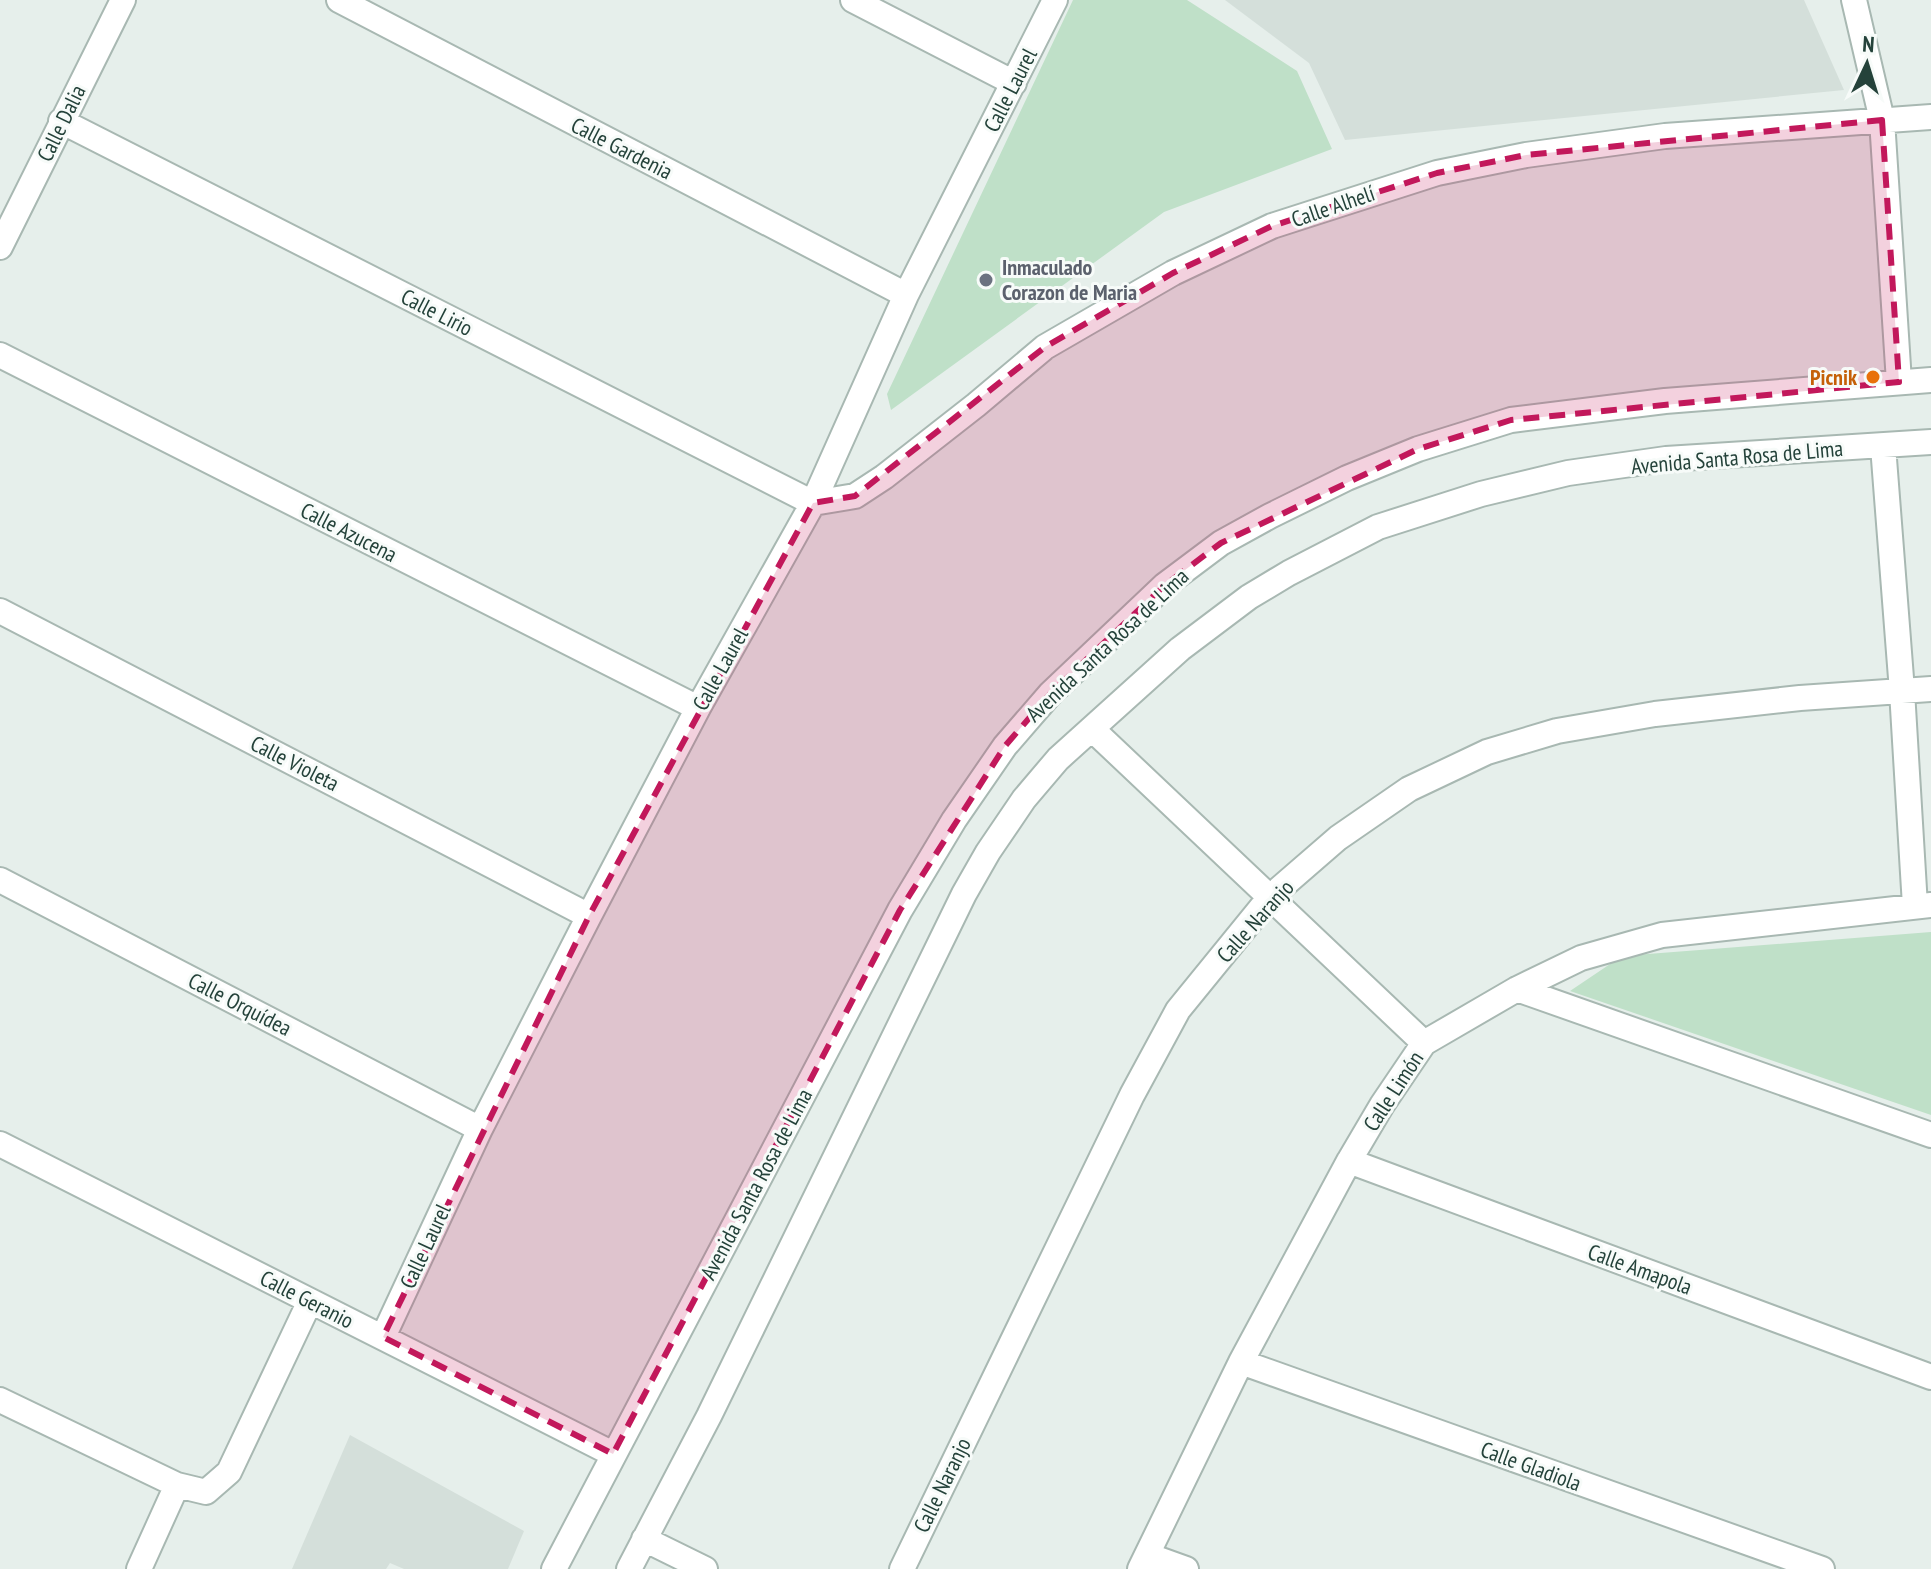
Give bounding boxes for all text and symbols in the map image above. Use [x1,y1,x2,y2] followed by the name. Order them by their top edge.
[1827,24,1907,104] north arrow
[1861,30,1875,58] text: N
[977,43,1043,136] street label: Calle Laurel
[31,80,91,166] street label: Calle Dalia
[567,111,677,185] street label: Calle Gardenia
[1288,179,1379,233] street label: Calle Alhelí
[1002,253,1137,306] place label: Inmaculado Corazon de Maria
[977,271,995,289] marker: Inmaculado Corazon de Maria
[396,282,478,342] street label: Calle Lirio
[1810,363,1858,391] place label: Picnik
[1864,368,1882,386] marker: Picnik
[1630,434,1844,480] street label: Avenida Santa Rosa de Lima
[296,496,402,568] street label: Calle Azucena
[1020,562,1194,728] street label: Avenida Santa Rosa de Lima
[686,622,754,715] street label: Calle Laurel
[246,729,344,797] street label: Calle Violeta
[1210,874,1300,968] street label: Calle Naranjo
[184,966,296,1042] street label: Calle Orquídea
[1357,1046,1429,1136] street label: Calle Limón
[694,1084,818,1284] street label: Avenida Santa Rosa de Lima
[393,1199,457,1293] street label: Calle Laurel
[1584,1237,1696,1301] street label: Calle Amapola
[256,1264,358,1334] street label: Calle Geranio
[907,1433,977,1537] street label: Calle Naranjo
[1477,1435,1585,1497] street label: Calle Gladiola

